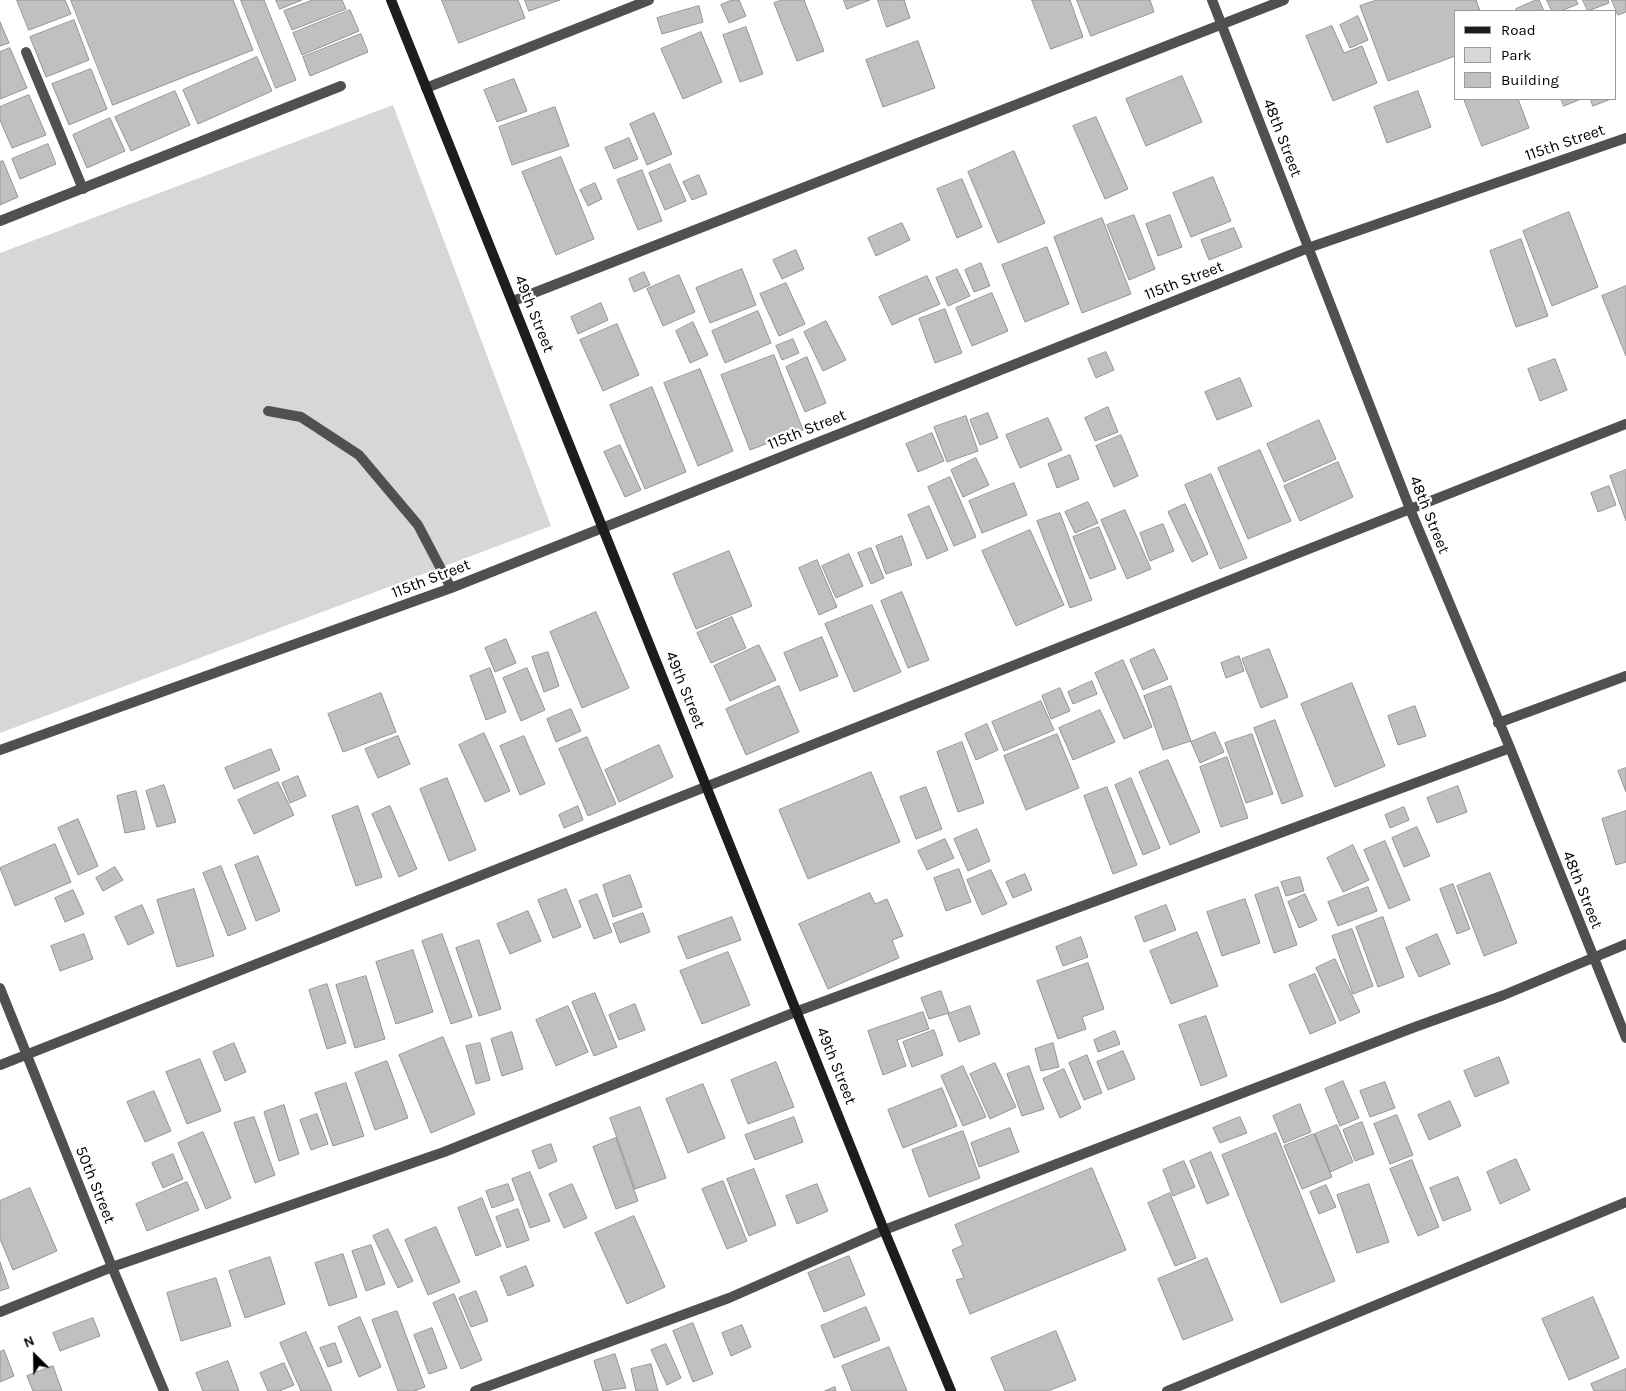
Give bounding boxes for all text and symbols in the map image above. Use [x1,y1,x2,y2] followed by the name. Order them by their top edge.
[1454,10,1616,100] legend
[1501,21,1536,39] text: Road
[1501,46,1531,64] text: Park
[1501,71,1559,89] text: Building
[1258,96,1306,180] street label: 48th Street
[1523,120,1607,166] street label: 115th Street
[1142,257,1226,305] street label: 115th Street
[510,273,558,355] street label: 49th Street
[765,406,849,454] street label: 115th Street
[1405,473,1453,557] street label: 48th Street
[389,555,473,603] street label: 115th Street
[661,649,709,731] street label: 49th Street
[1558,848,1606,932] street label: 48th Street
[812,1025,860,1107] street label: 49th Street
[71,1143,119,1227] street label: 50th Street
[10,1331,60,1381] north arrow
[21,1332,37,1352] text: N

